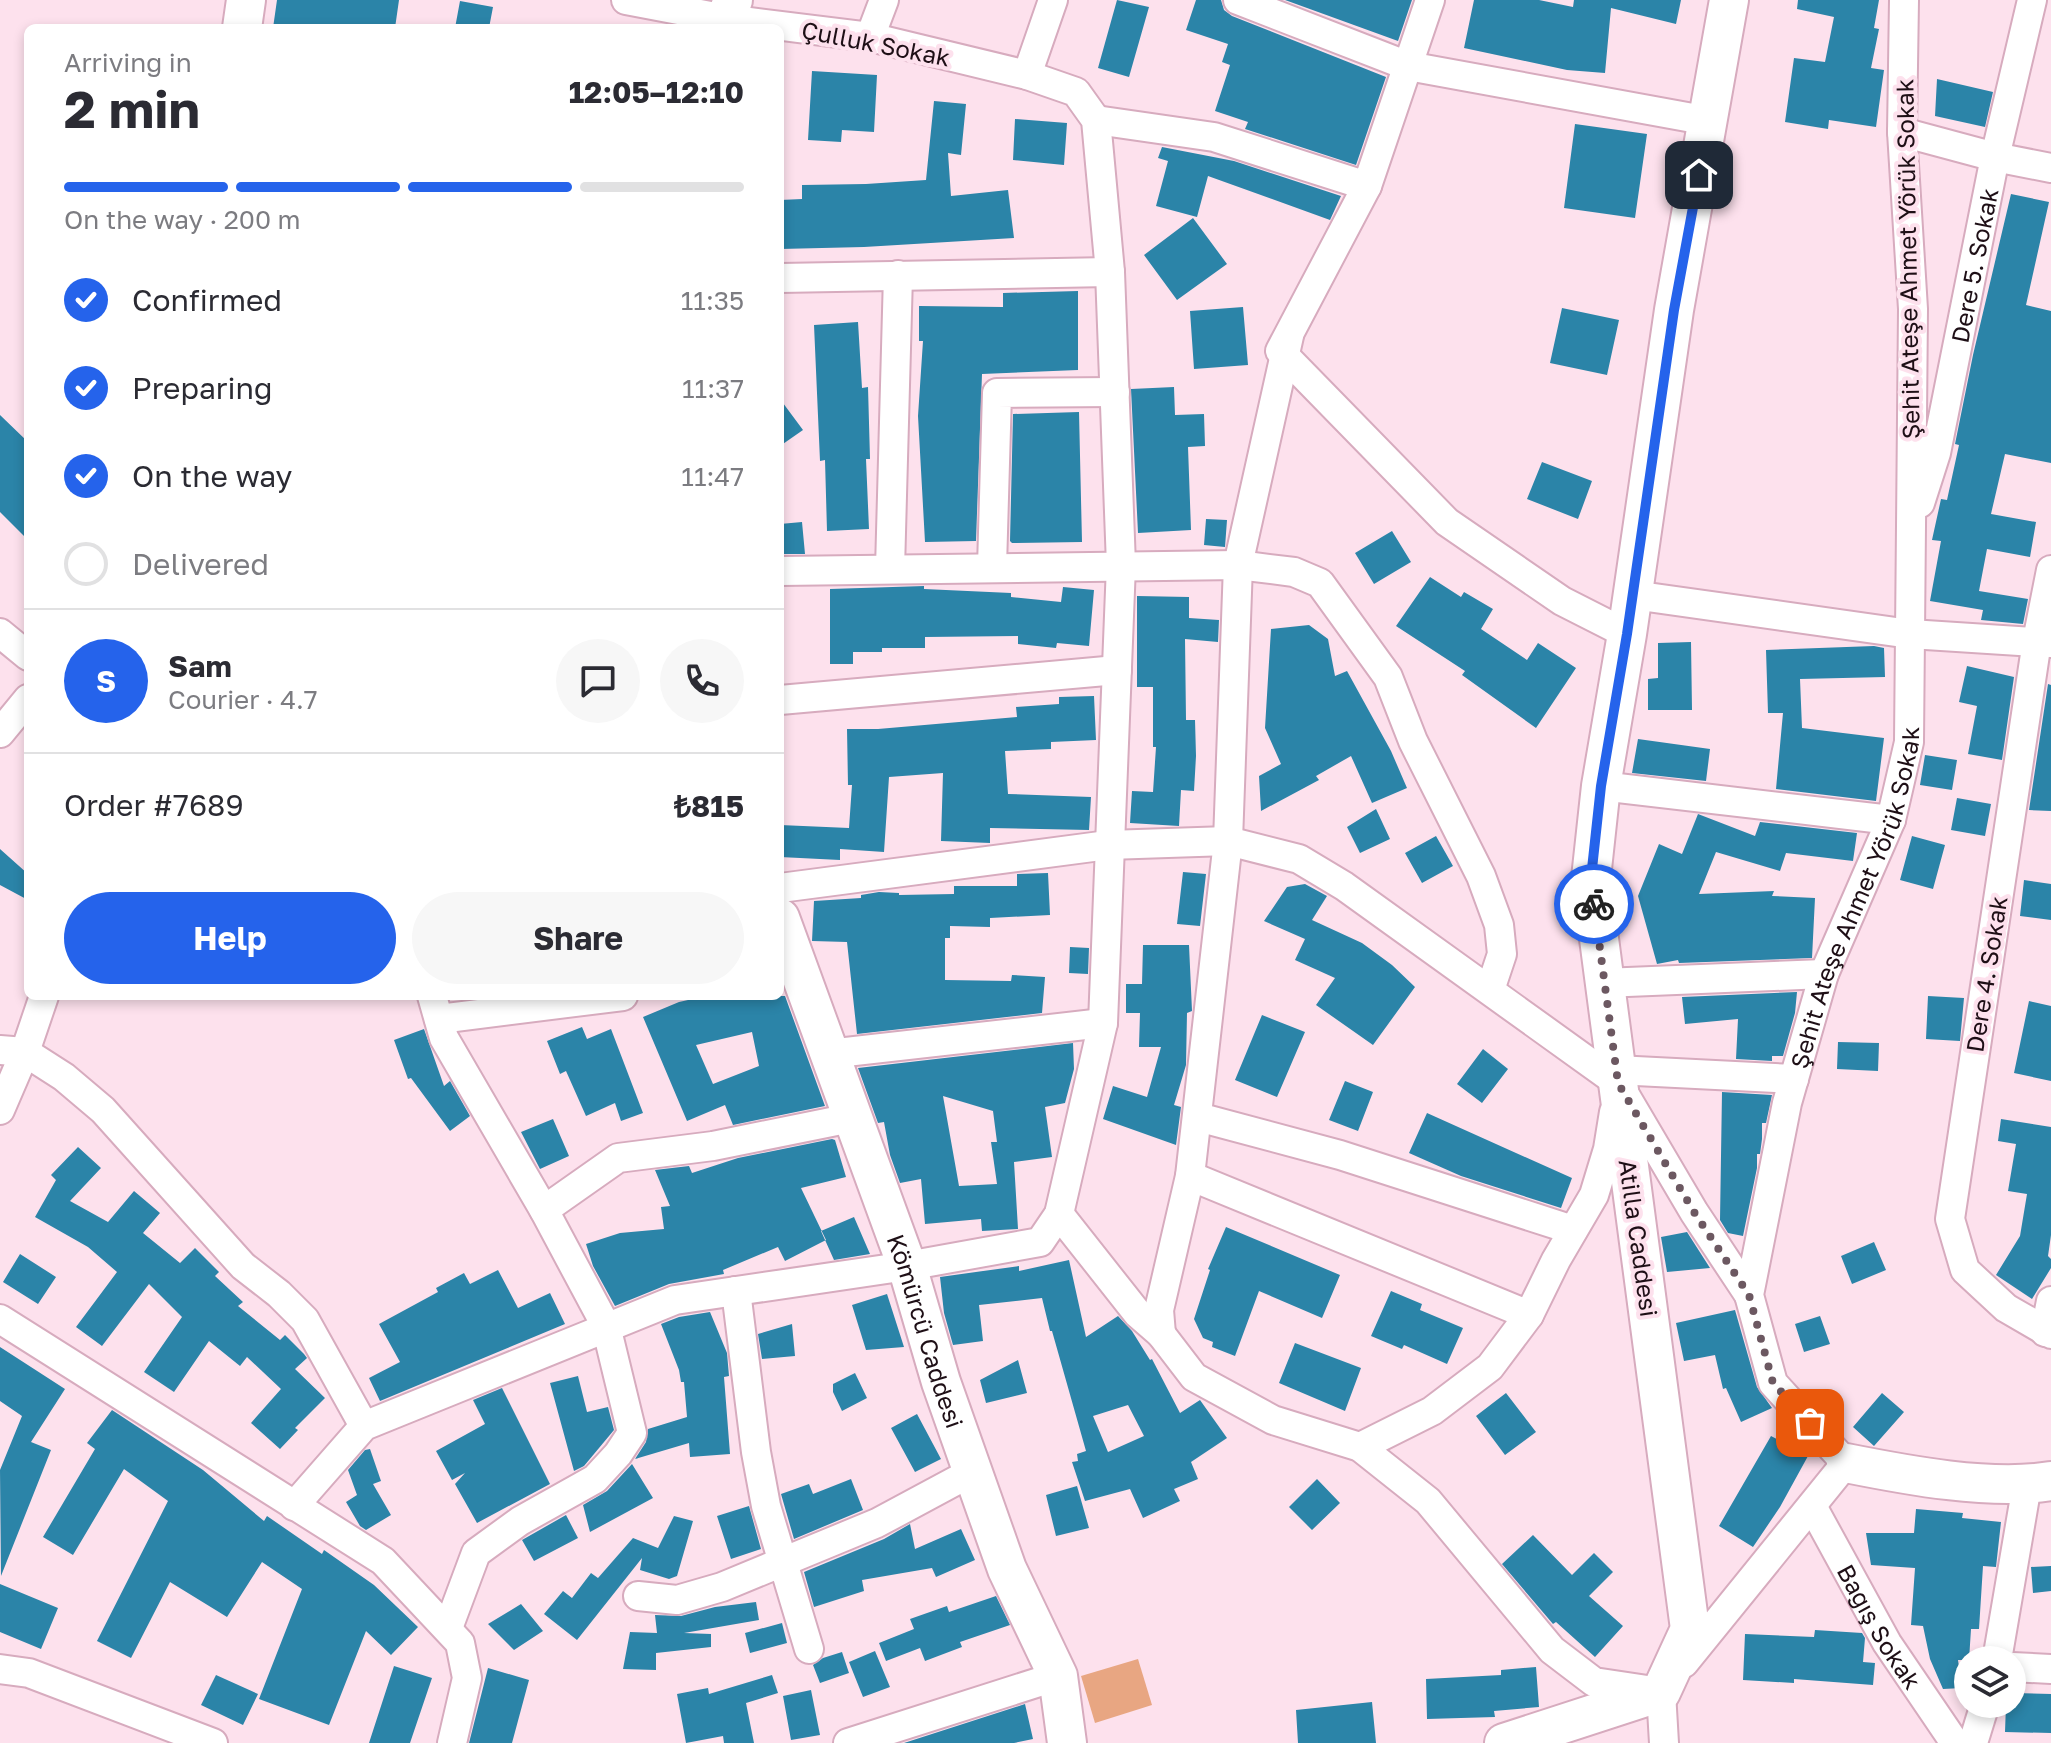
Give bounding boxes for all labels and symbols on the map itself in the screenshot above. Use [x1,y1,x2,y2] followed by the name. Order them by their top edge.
[799,14,953,72] street label: Çulluk Sokak
[1889,79,1925,439] street label: Şehit Ateşe Ahmet Yörük Sokak
[1665,141,1733,209] pin
[1944,185,2003,345] street label: Dere 5. Sokak
[1783,726,1924,1071] street label: Şehit Ateşe Ahmet Yörük Sokak
[1554,864,1634,944] courier
[1959,894,2013,1054] street label: Dere 4. Sokak
[1614,1157,1664,1319] street label: Atilla Caddesi
[882,1230,970,1432] street label: Kömürcü Caddesi
[1776,1389,1844,1457] pin
[1832,1559,1928,1694] street label: Bağış Sokak

